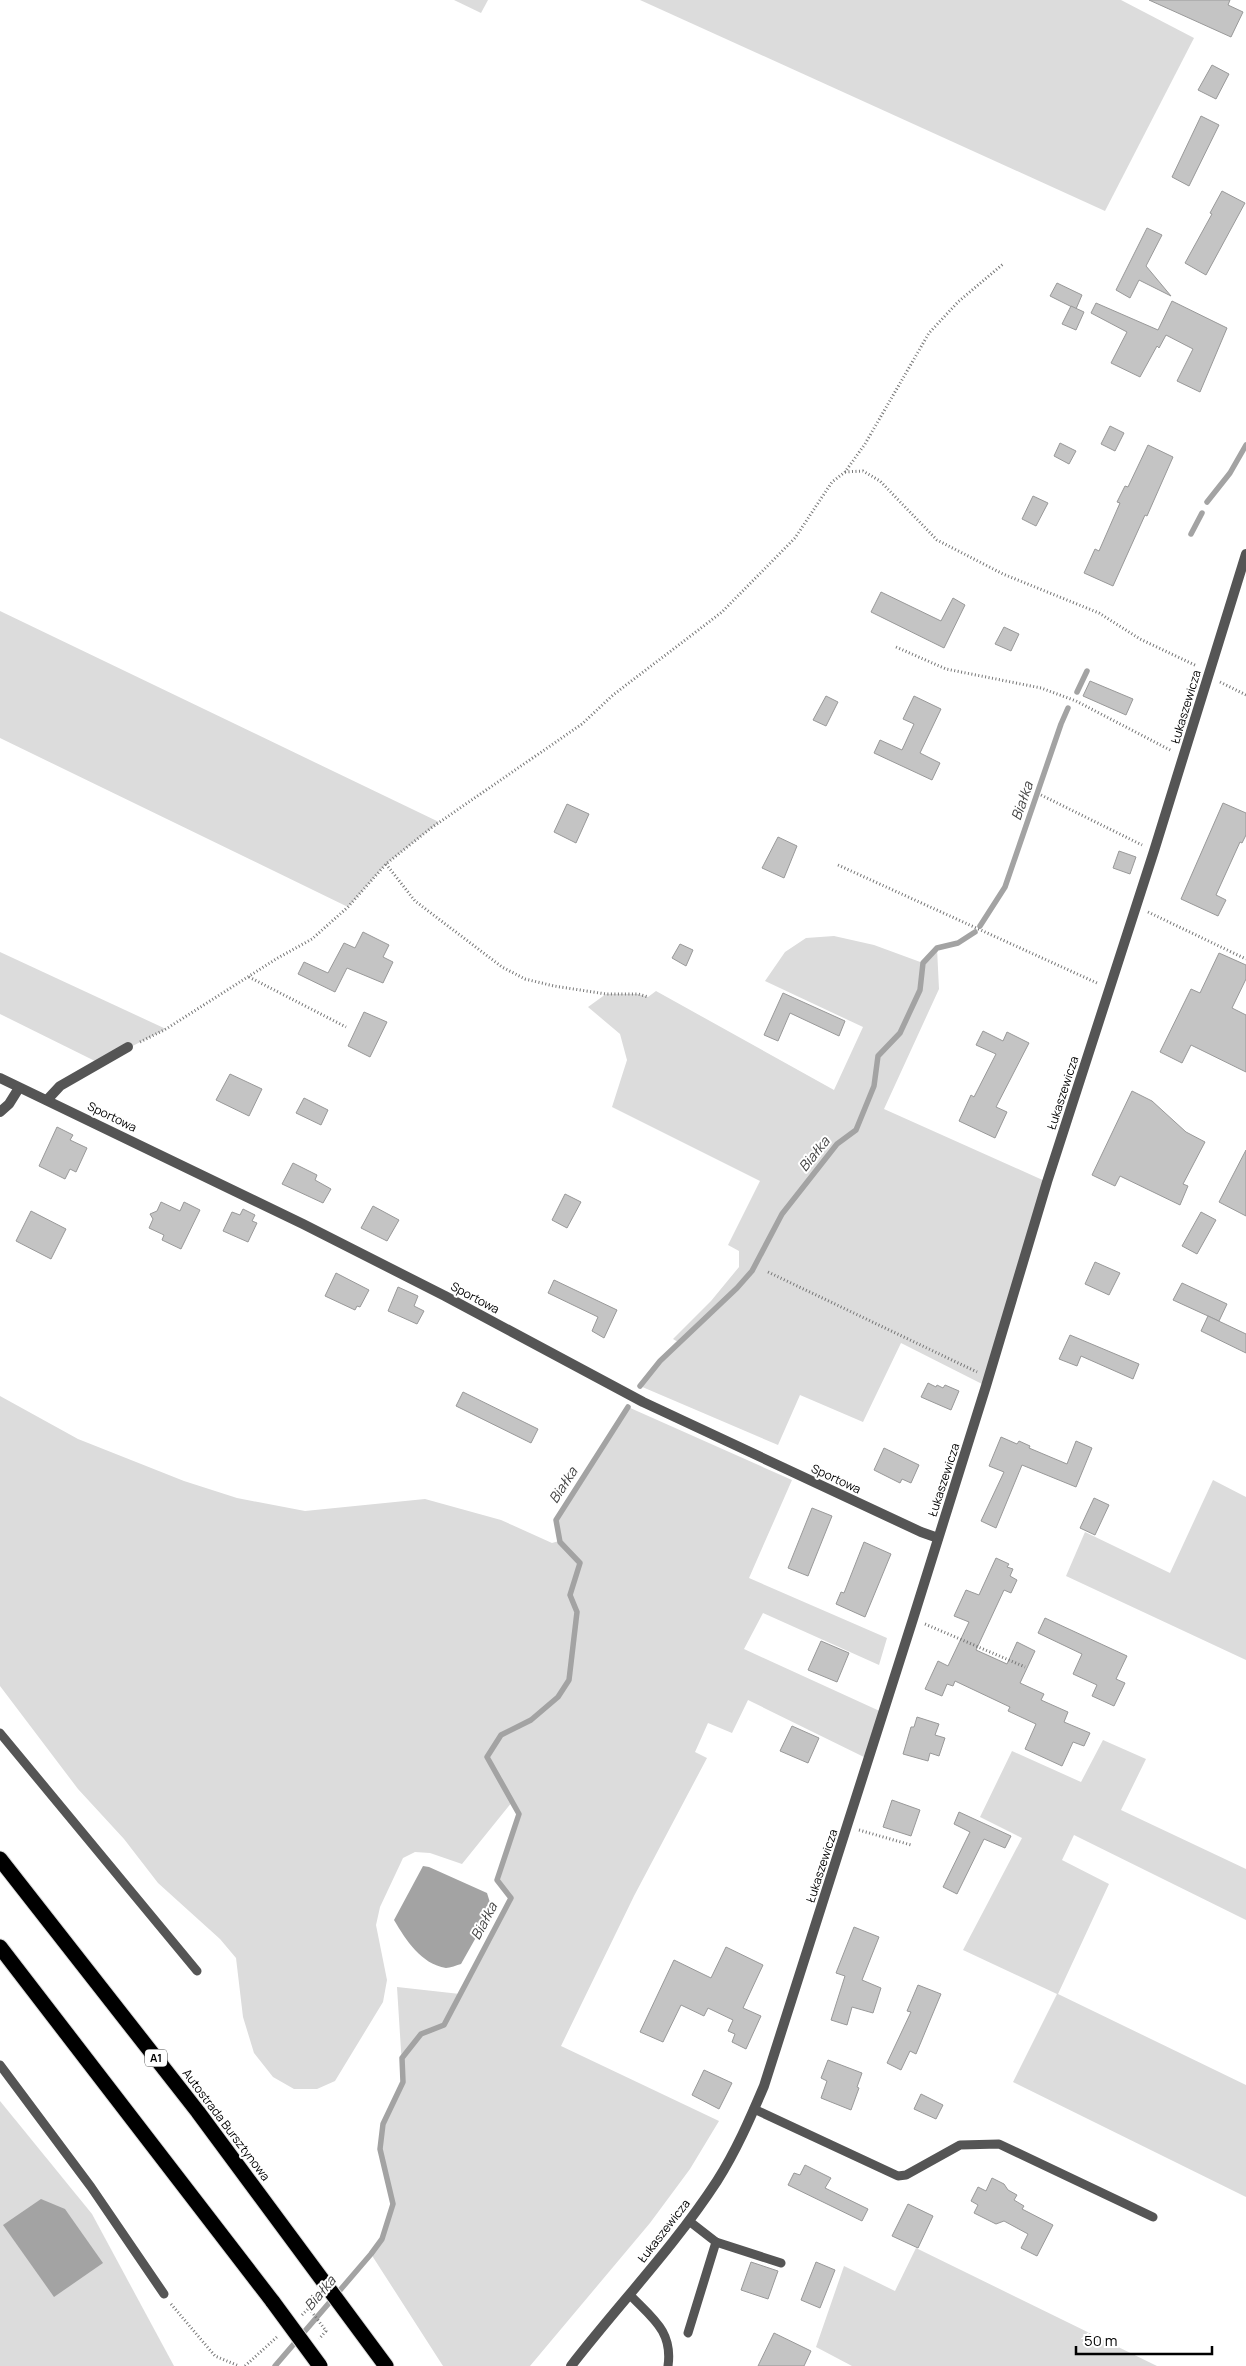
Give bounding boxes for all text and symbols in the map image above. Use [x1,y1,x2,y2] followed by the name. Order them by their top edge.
[1166,668,1205,746] street label: Łukaszewicza
[1006,778,1037,823] water label: Białka
[1043,1054,1082,1132] street label: Łukaszewicza
[85,1097,140,1136] street label: Sportowa
[794,1131,834,1175] water label: Białka
[448,1278,503,1317] street label: Sportowa
[924,1441,963,1519] street label: Łukaszewicza
[809,1460,864,1497] street label: Sportowa
[544,1462,582,1507] water label: Białka
[802,1827,841,1905] street label: Łukaszewicza
[466,1898,502,1943] water label: Białka
[145,2050,167,2066] road number: A1
[179,2065,274,2184] street label: Autostrada Bursztynowa
[633,2195,694,2266] street label: Łukaszewicza
[300,2270,340,2314] water label: Białka
[1076,2324,1212,2356] scale bar
[1084,2330,1118,2351] text: 50 m

